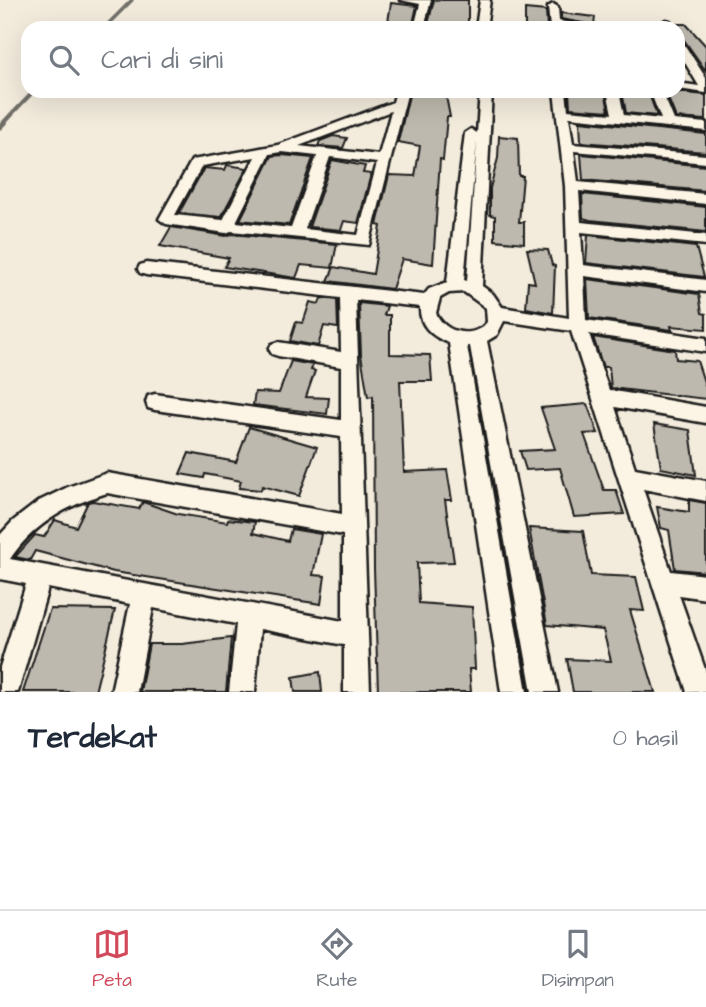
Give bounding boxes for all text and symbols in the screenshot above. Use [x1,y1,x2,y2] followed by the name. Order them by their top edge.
[21,21,685,98] search box
[45,41,83,79] icon: search
[101,42,223,78] text: Cari di sini
[28,717,157,759] text: Terdekat
[613,722,678,754] text: 0 hasil
[92,925,132,994] tab: Peta
[316,925,357,994] tab: Rute
[542,925,614,994] tab: Disimpan

